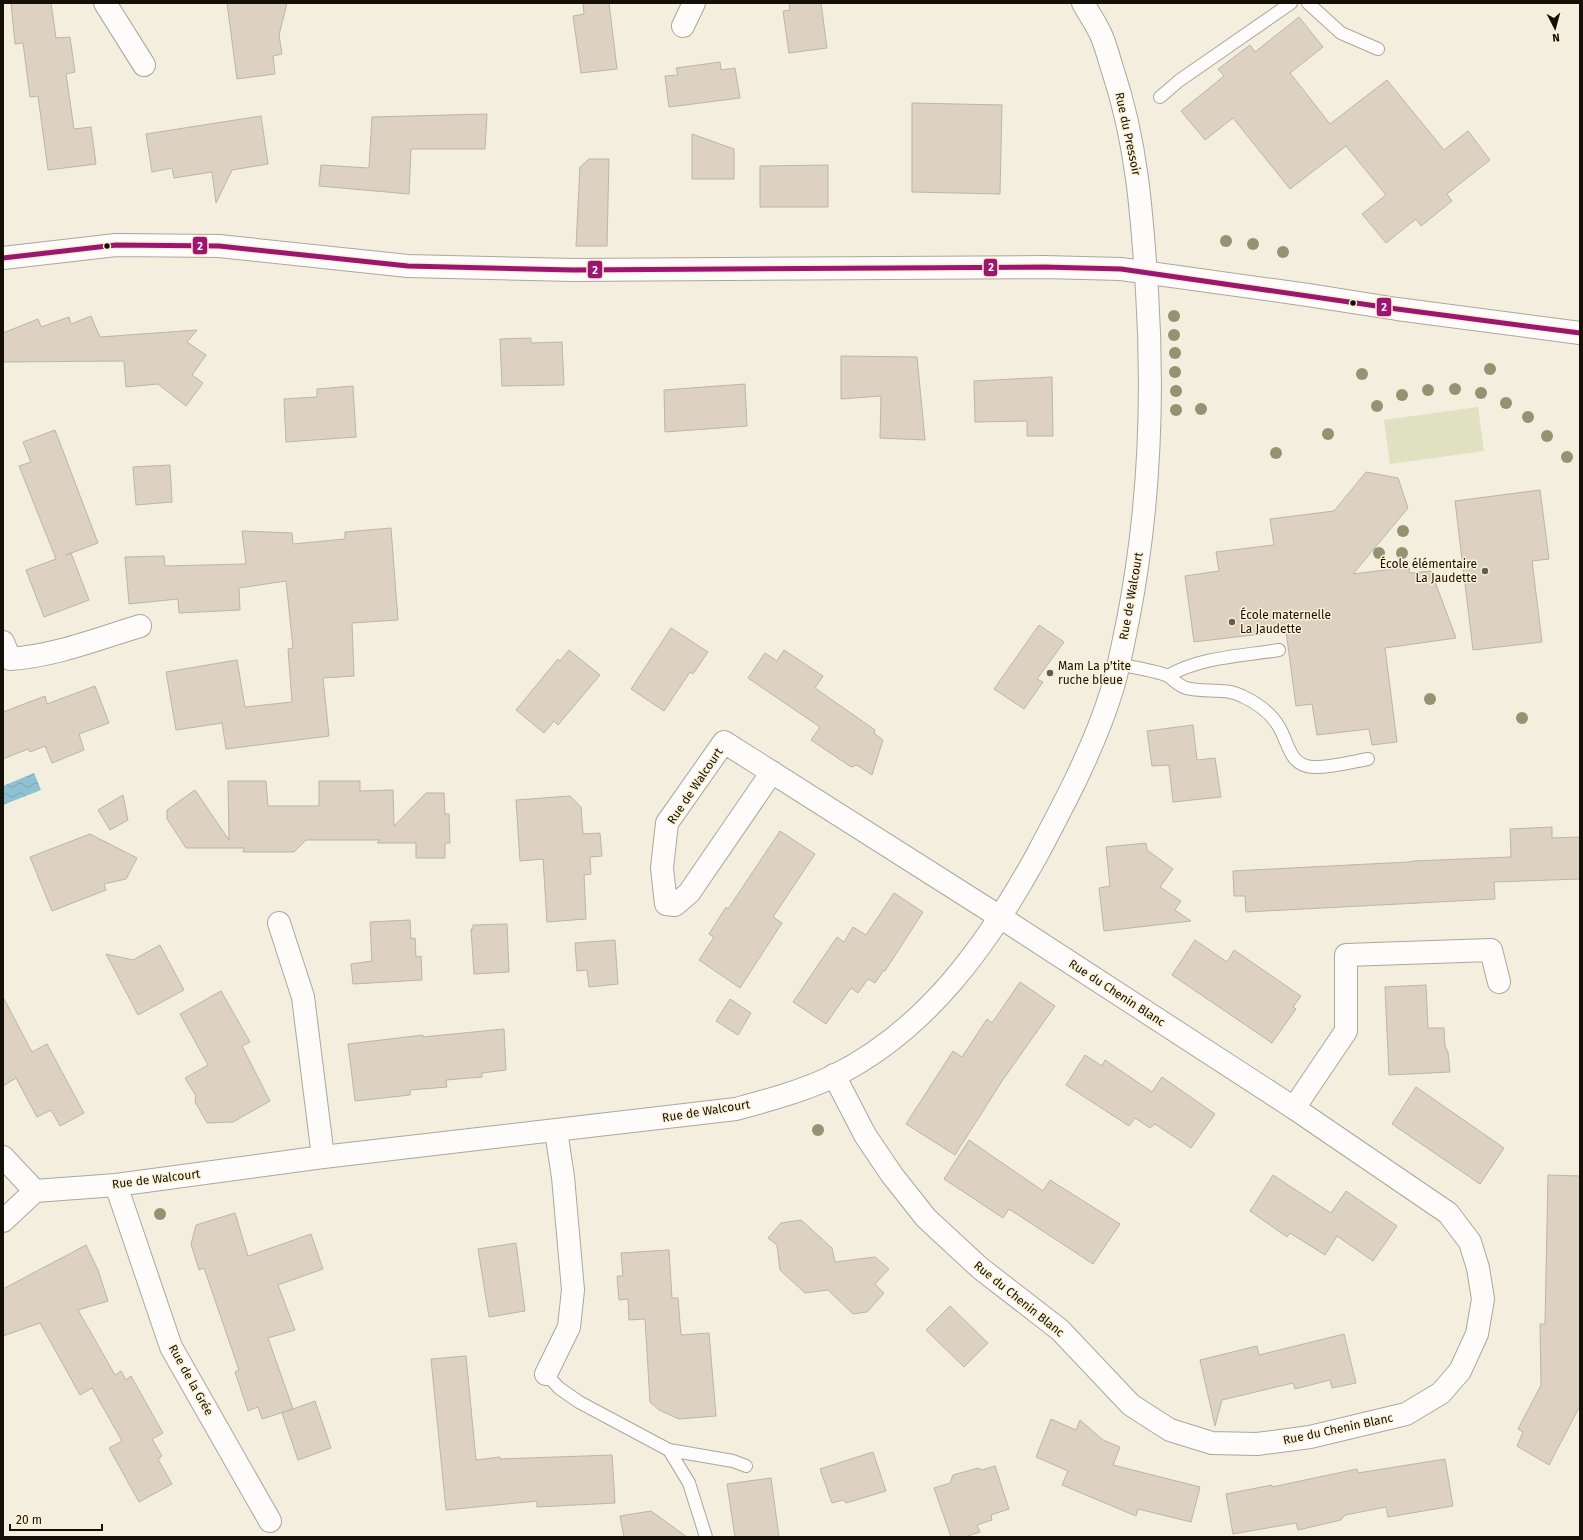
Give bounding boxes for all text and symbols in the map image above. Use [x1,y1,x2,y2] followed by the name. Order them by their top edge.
[1535,8,1575,48] north arrow
[1552,31,1560,44] text: N
[1112,91,1144,177] street label: Rue du Pressoir
[192,236,208,255] line badge: 2
[197,240,203,253] text: 2
[102,241,112,251] unlabelled marker
[983,258,998,277] line badge: 2
[587,260,603,279] line badge: 2
[988,261,994,274] text: 2
[592,264,598,277] text: 2
[1376,297,1392,317] line badge: 2
[1348,298,1358,308] unlabelled marker
[1381,301,1387,314] text: 2
[1116,550,1146,641] street label: Rue de Walcourt
[1380,556,1477,585] place label: École élémentaire La Jaudette
[1480,566,1490,576] marker: École élémentaire La Jaudette
[1240,607,1331,636] place label: École maternelle La Jaudette
[1227,617,1237,627] marker: École maternelle La Jaudette
[1058,659,1131,687] place label: Mam La p'tite ruche bleue
[1045,668,1055,678] marker: Mam La p'tite ruche bleue
[664,745,726,827] street label: Rue de Walcourt
[1066,957,1168,1030] street label: Rue du Chenin Blanc
[661,1097,752,1125] street label: Rue de Walcourt
[111,1167,202,1191] street label: Rue de Walcourt
[971,1258,1067,1340] street label: Rue du Chenin Blanc
[166,1342,216,1418] street label: Rue de la Grée
[1282,1410,1395,1448] street label: Rue du Chenin Blanc
[10,1506,102,1532] scale bar
[16,1513,42,1527] text: 20 m

